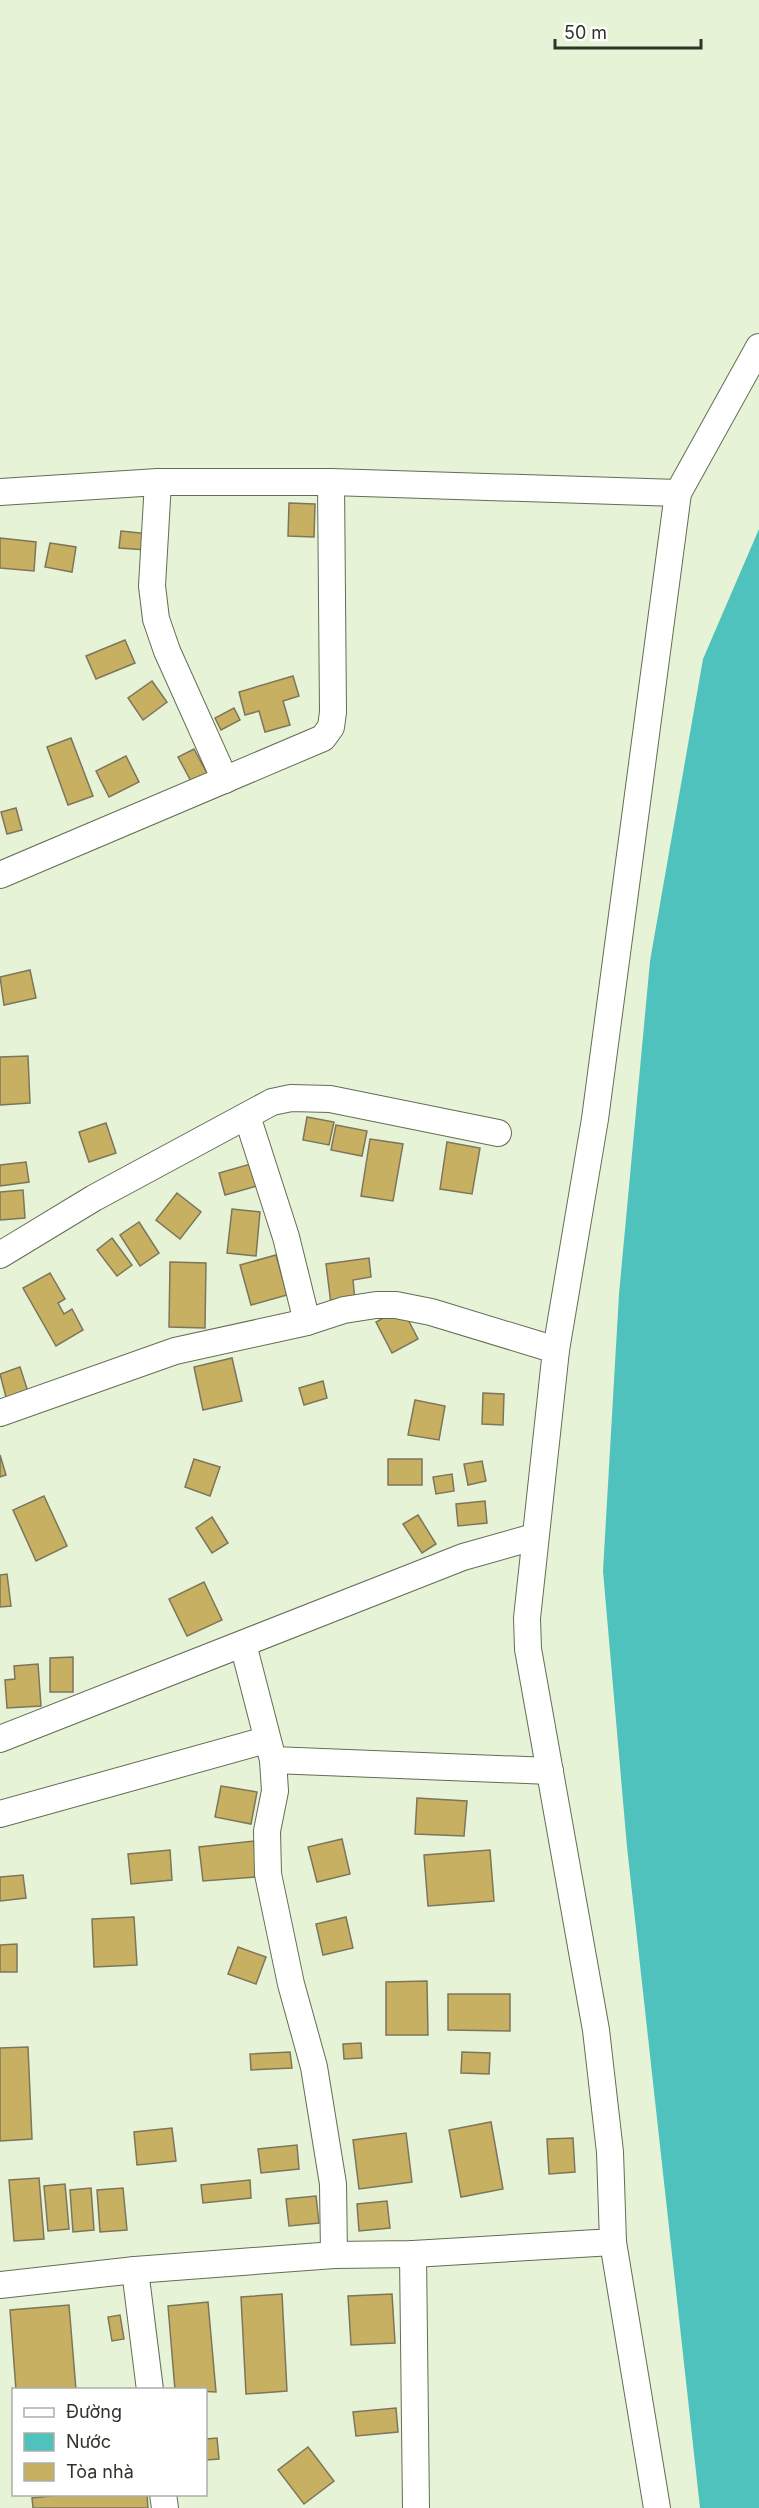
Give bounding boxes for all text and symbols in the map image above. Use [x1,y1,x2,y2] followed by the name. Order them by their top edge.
[555,12,700,50] scale bar
[564,22,607,43] text: 50 m
[12,2388,207,2496] legend
[66,2401,122,2422] text: Đường
[66,2431,111,2452] text: Nước
[66,2461,134,2482] text: Tòa nhà

